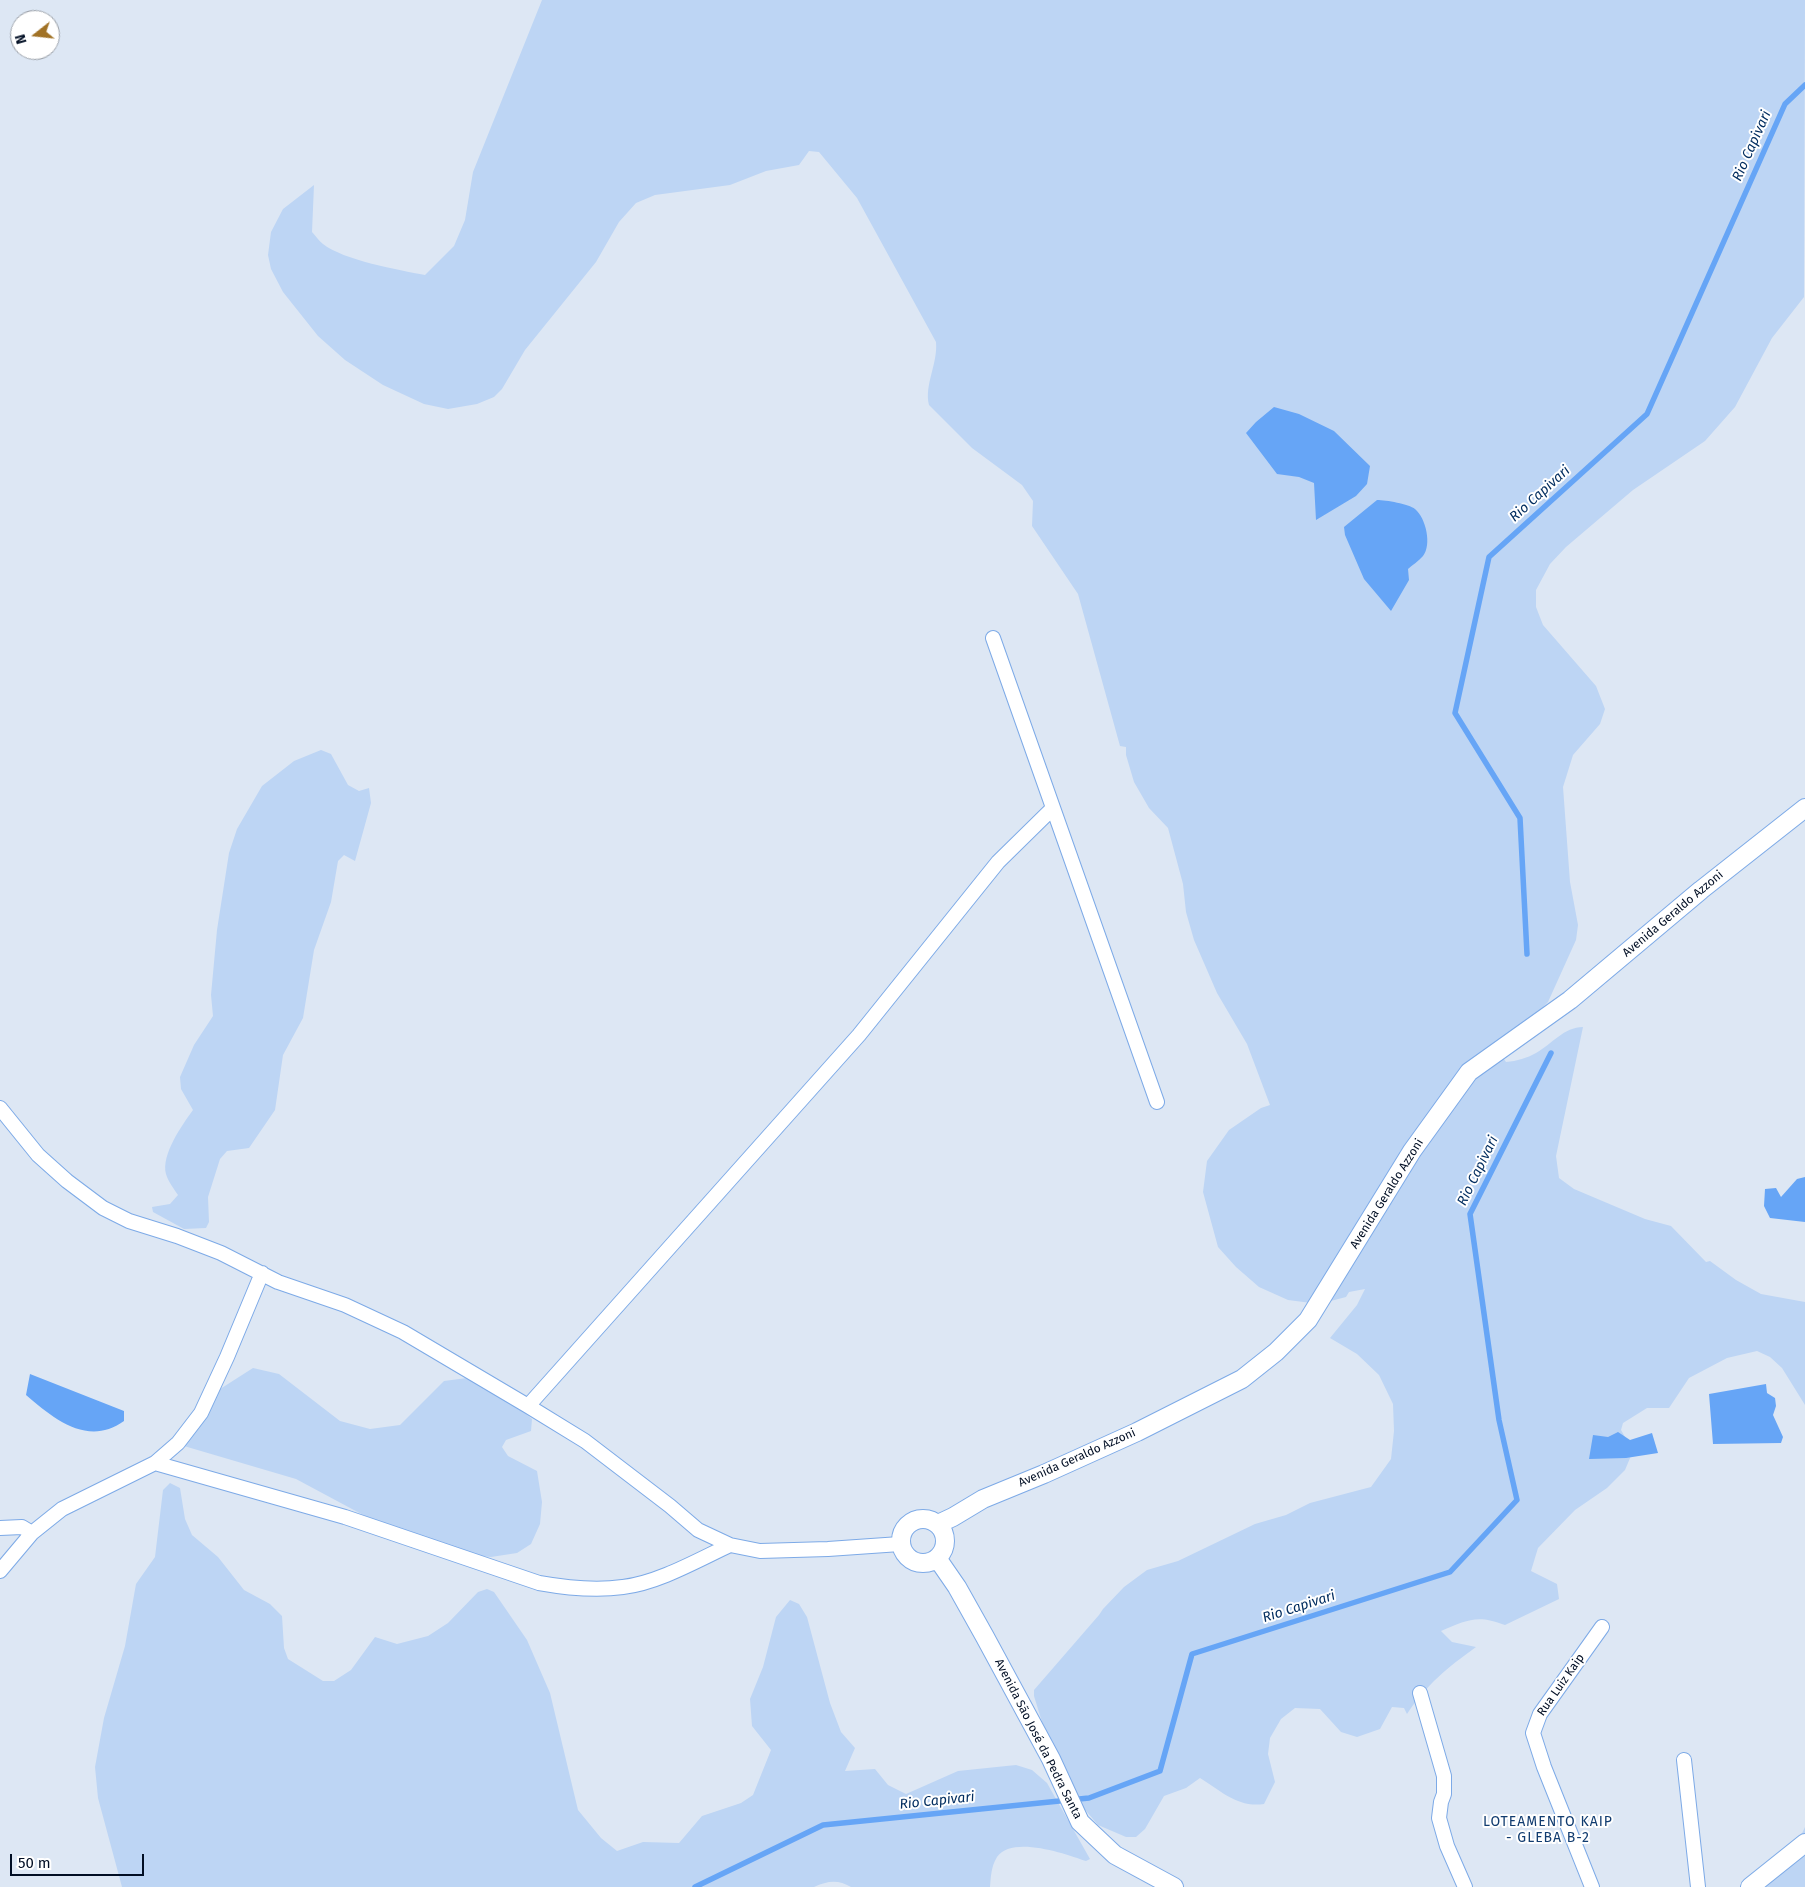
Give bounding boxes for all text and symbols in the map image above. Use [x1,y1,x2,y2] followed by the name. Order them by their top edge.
[10,10,60,60] north arrow
[12,32,31,46] text: N
[1729,108,1775,184] water label: Rio Capivari
[1506,463,1574,525] water label: Rio Capivari
[1620,868,1726,960] street label: Avenida Geraldo Azzoni
[1454,1133,1502,1209] water label: Rio Capivari
[1347,1136,1427,1252] street label: Avenida Geraldo Azzoni
[1016,1426,1138,1490] street label: Avenida Geraldo Azzoni
[1261,1587,1337,1627] water label: Rio Capivari
[1534,1651,1588,1719] street label: Rua Luiz Kaip
[991,1657,1085,1821] street label: Avenida São José da Pedra Santa
[899,1789,975,1813] water label: Rio Capivari
[1481,1814,1615,1846] district label: LOTEAMENTO KAIP - GLEBA B-2
[12,1844,146,1876] scale bar
[18,1854,51,1872] text: 50 m

